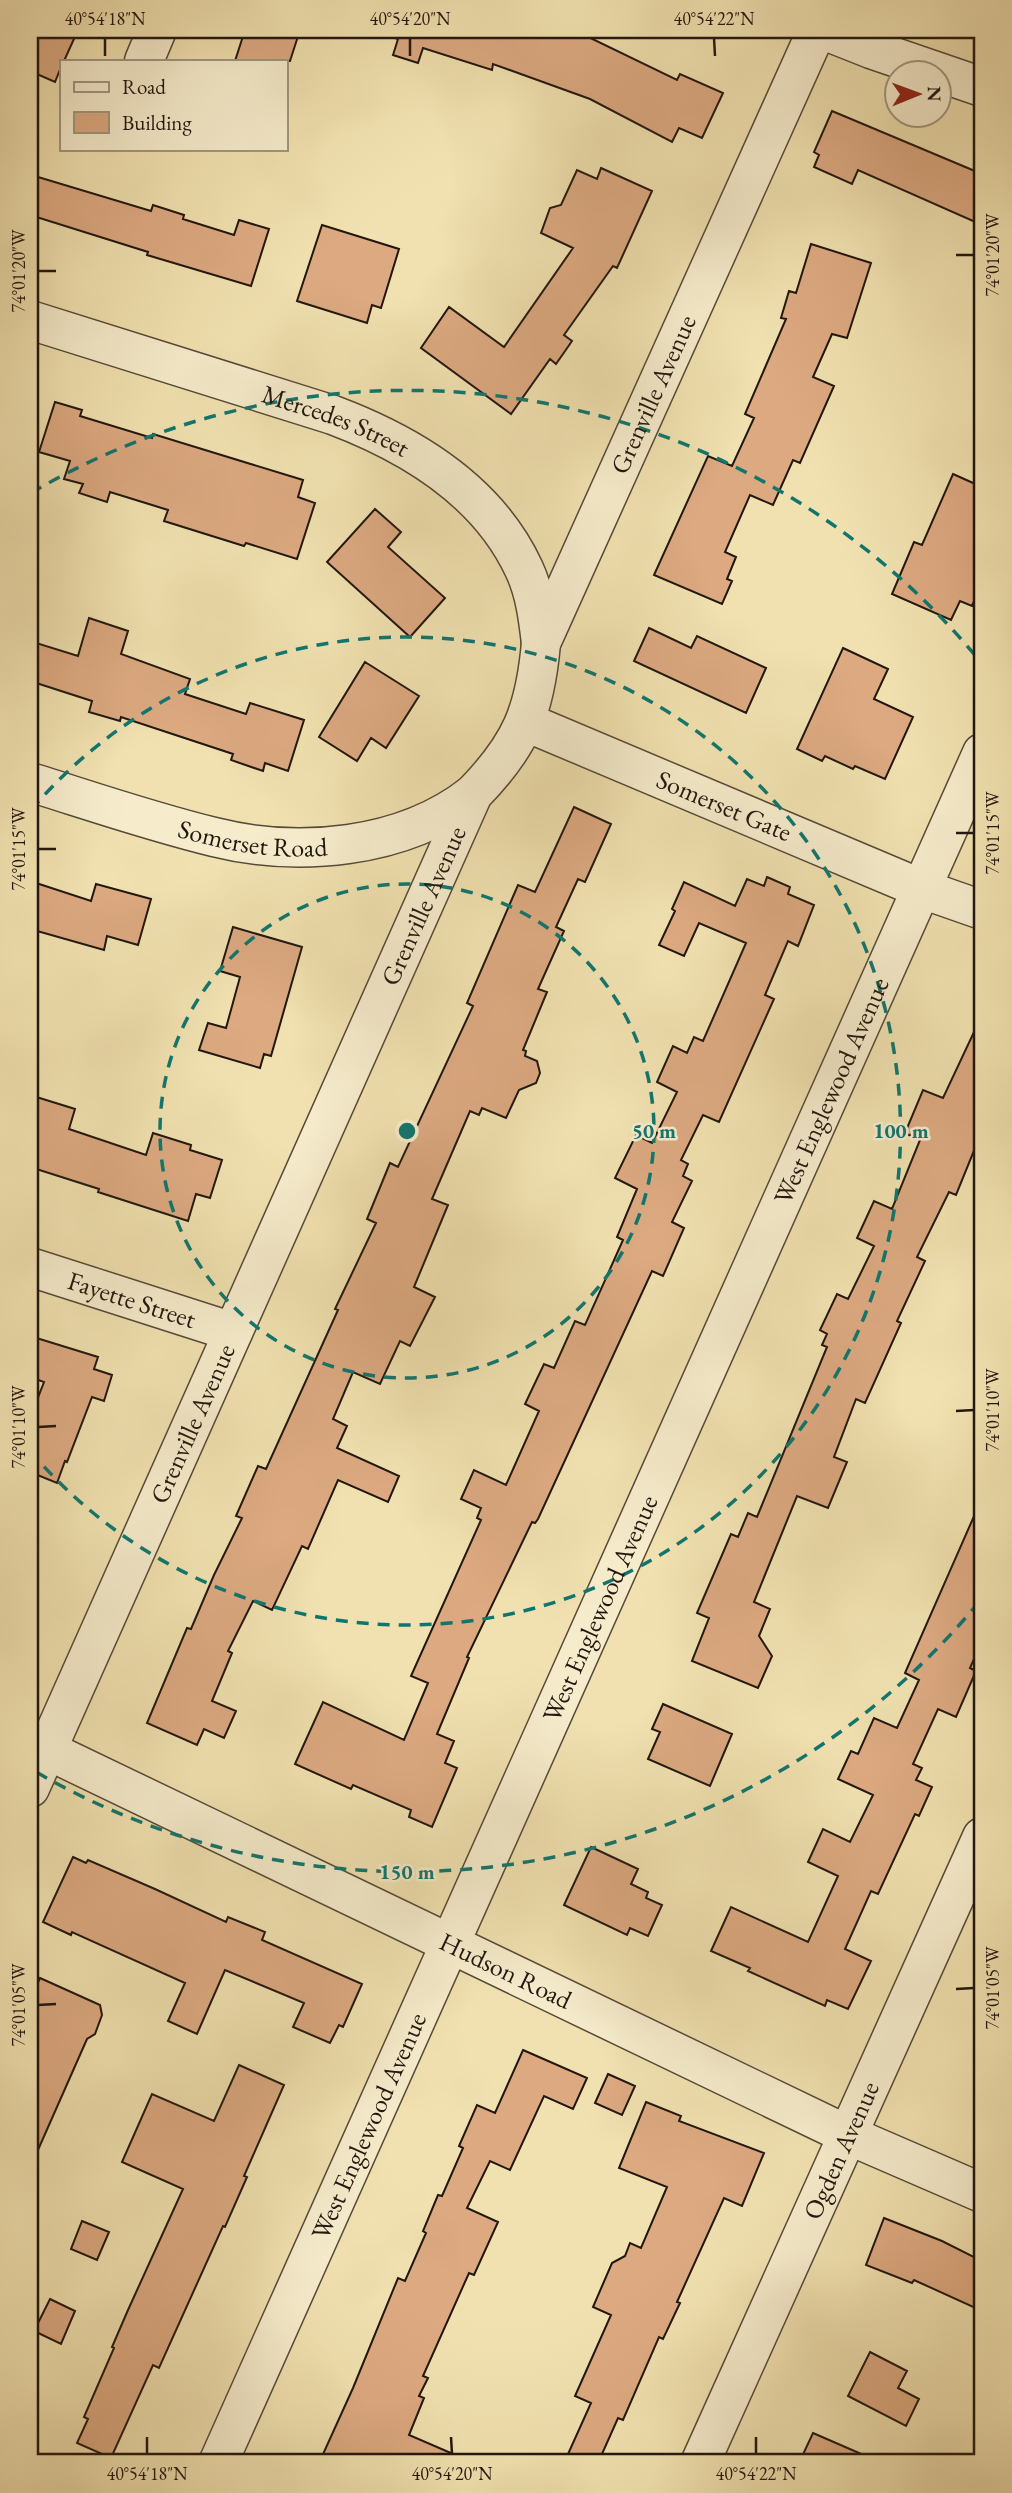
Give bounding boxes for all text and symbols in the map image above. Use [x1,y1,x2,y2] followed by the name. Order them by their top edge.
[65,7,146,30] text: 40°54'18"N
[370,7,451,30] text: 40°54'20"N
[674,7,755,30] text: 40°54'22"N
[60,60,287,150] legend
[883,60,953,130] north arrow
[122,73,166,100] text: Road
[922,86,947,102] text: N
[122,109,192,136] text: Building
[981,213,1004,297] text: 74°01'20"W
[7,229,30,313] text: 74°01'20"W
[602,309,704,479] street label: Grenville Avenue
[258,377,416,465] street label: Mercedes Street
[651,762,797,849] street label: Somerset Gate
[981,791,1004,875] text: 74°01'15"W
[7,807,30,891] text: 74°01'15"W
[174,811,329,864] street label: Somerset Road
[373,821,474,991] street label: Grenville Avenue
[766,972,897,1210] street label: West Englewood Avenue
[632,1117,676,1144] text: 50 m
[873,1117,929,1144] text: 100 m
[395,1119,419,1143] centre of rings
[64,1263,200,1336] street label: Fayette Street
[142,1338,243,1509] street label: Grenville Avenue
[981,1368,1004,1452] text: 74°01'10"W
[7,1385,30,1469] text: 74°01'10"W
[534,1490,665,1727] street label: West Englewood Avenue
[379,1858,435,1885] text: 150 m
[434,1924,578,2017] street label: Hudson Road
[981,1946,1004,2030] text: 74°01'05"W
[7,1963,30,2047] text: 74°01'05"W
[303,2007,434,2245] street label: West Englewood Avenue
[795,2076,887,2225] street label: Ogden Avenue
[107,2462,188,2485] text: 40°54'18"N
[412,2462,493,2485] text: 40°54'20"N
[716,2462,797,2485] text: 40°54'22"N

